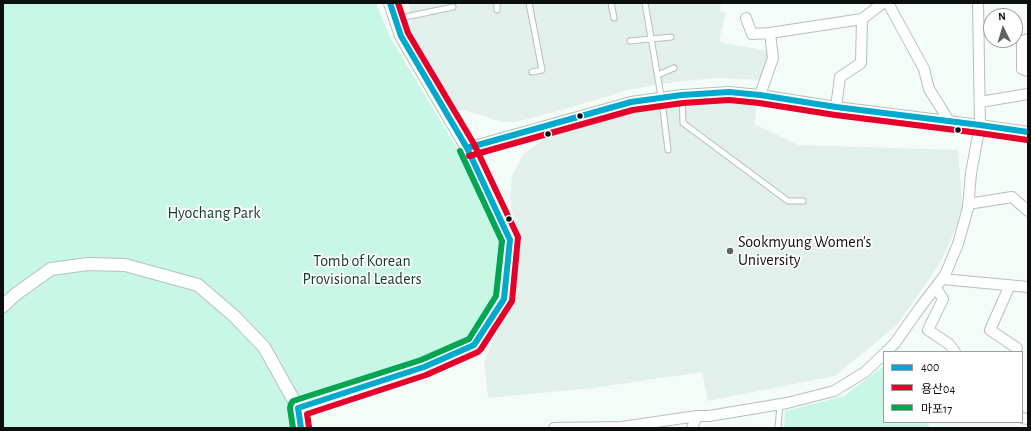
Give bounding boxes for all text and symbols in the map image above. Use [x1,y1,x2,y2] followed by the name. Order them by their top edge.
[983,8,1023,48] north arrow
[998,11,1006,22] text: N
[575,111,585,121] unlabelled marker
[953,125,963,135] unlabelled marker
[543,129,553,139] unlabelled marker
[168,203,260,223] park label: Hyochang Park
[504,214,514,224] unlabelled marker
[738,232,872,270] place label: Sookmyung Women's University
[725,246,735,256] marker: Sookmyung Women's University
[302,251,422,289] park label: Tomb of Korean Provisional Leaders
[883,351,1023,423] legend
[921,361,939,373] text: 400
[921,383,955,395] text: 용산04
[921,403,952,415] text: 마포17

